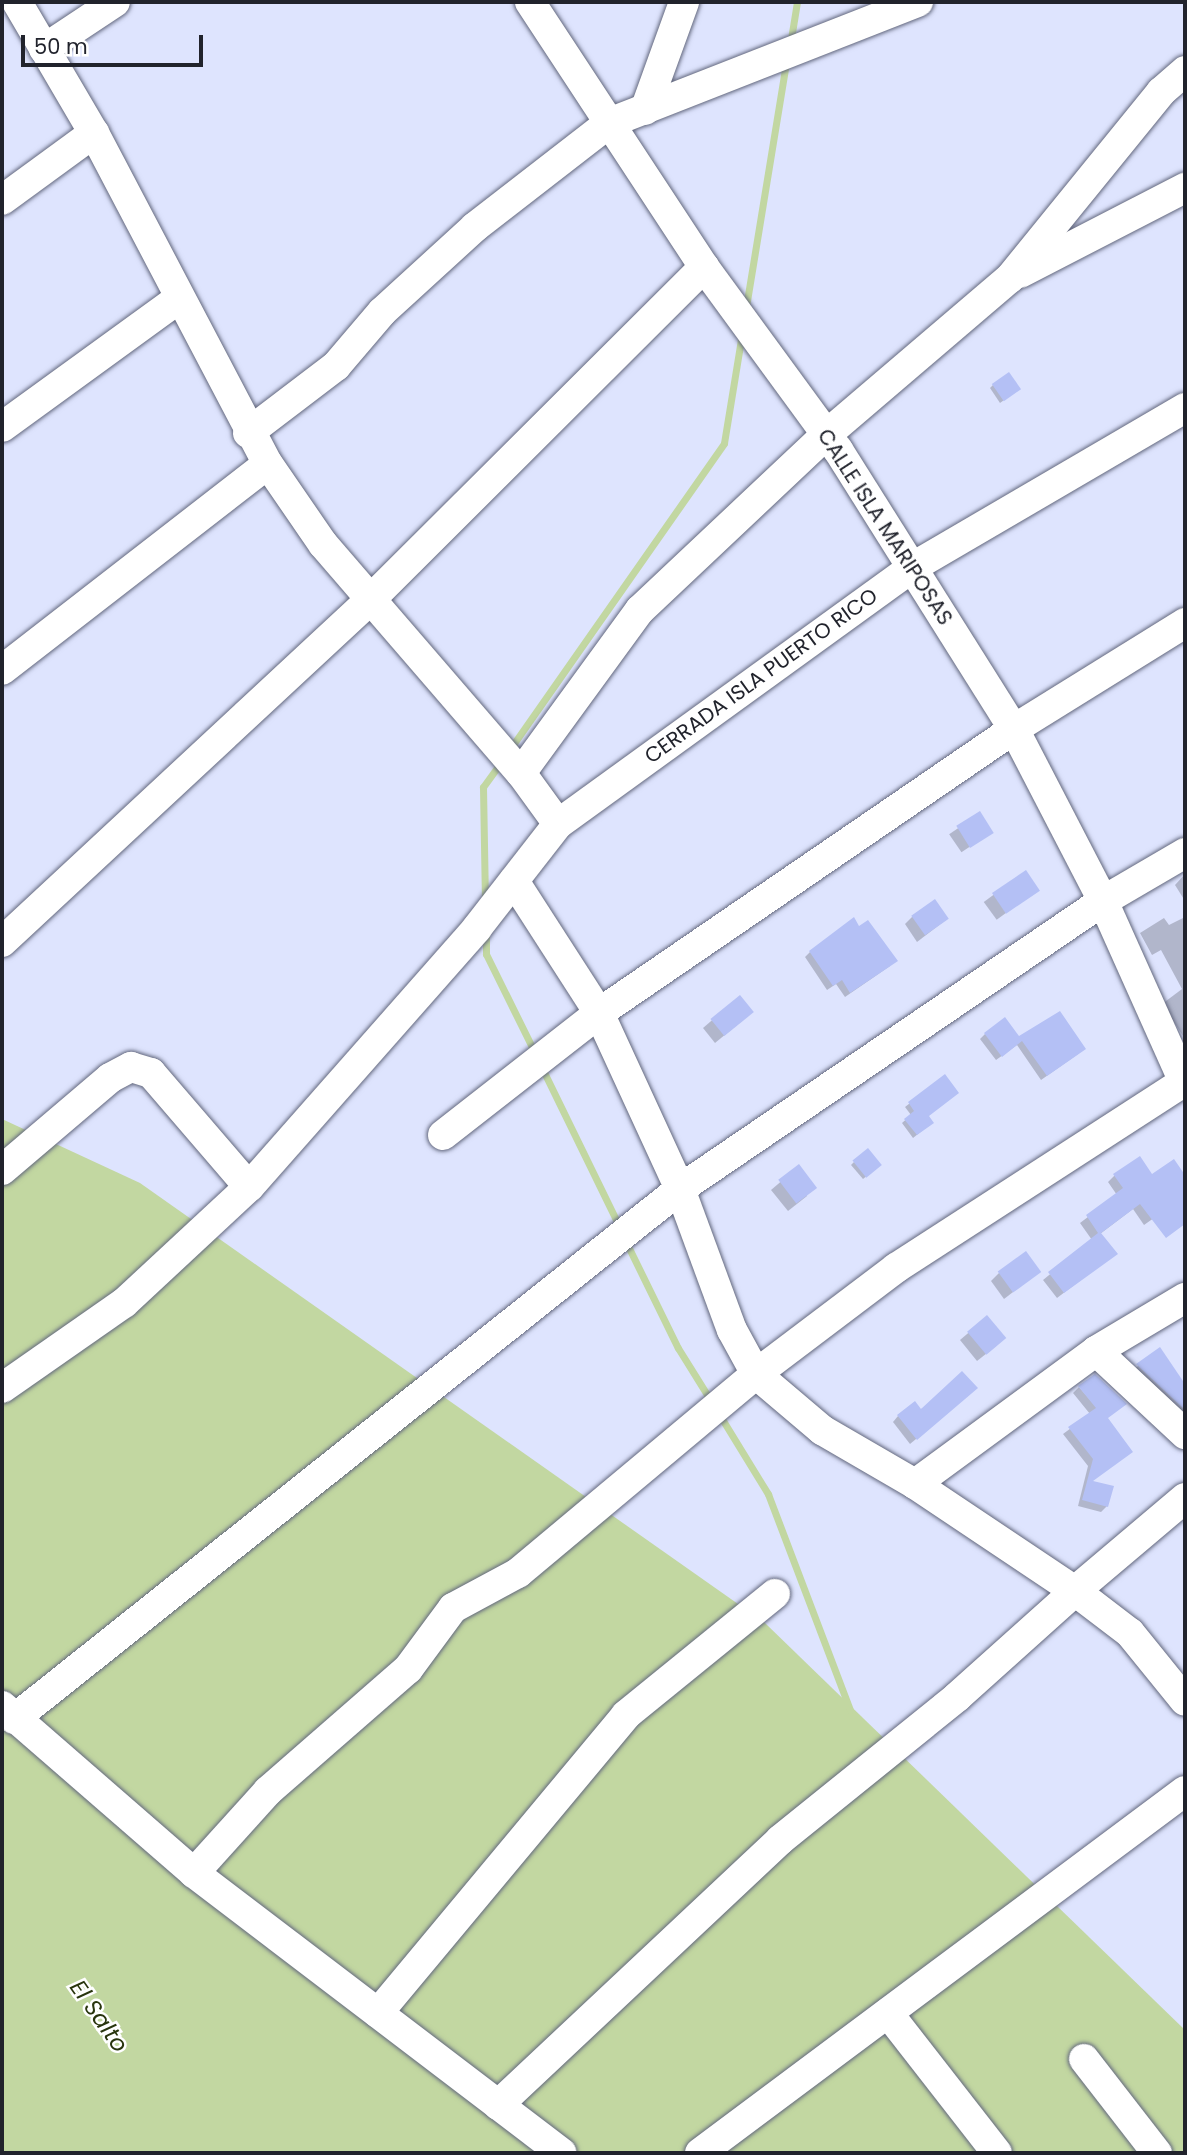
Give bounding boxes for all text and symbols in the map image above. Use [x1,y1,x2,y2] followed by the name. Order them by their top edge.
[24,21,206,65] scale bar
[34,32,88,61] text: 50 m
[812,424,958,630] street label: CALLE ISLA MARIPOSAS
[640,583,882,769] street label: CERRADA ISLA PUERTO RICO
[64,1975,134,2057] water label: El Salto

